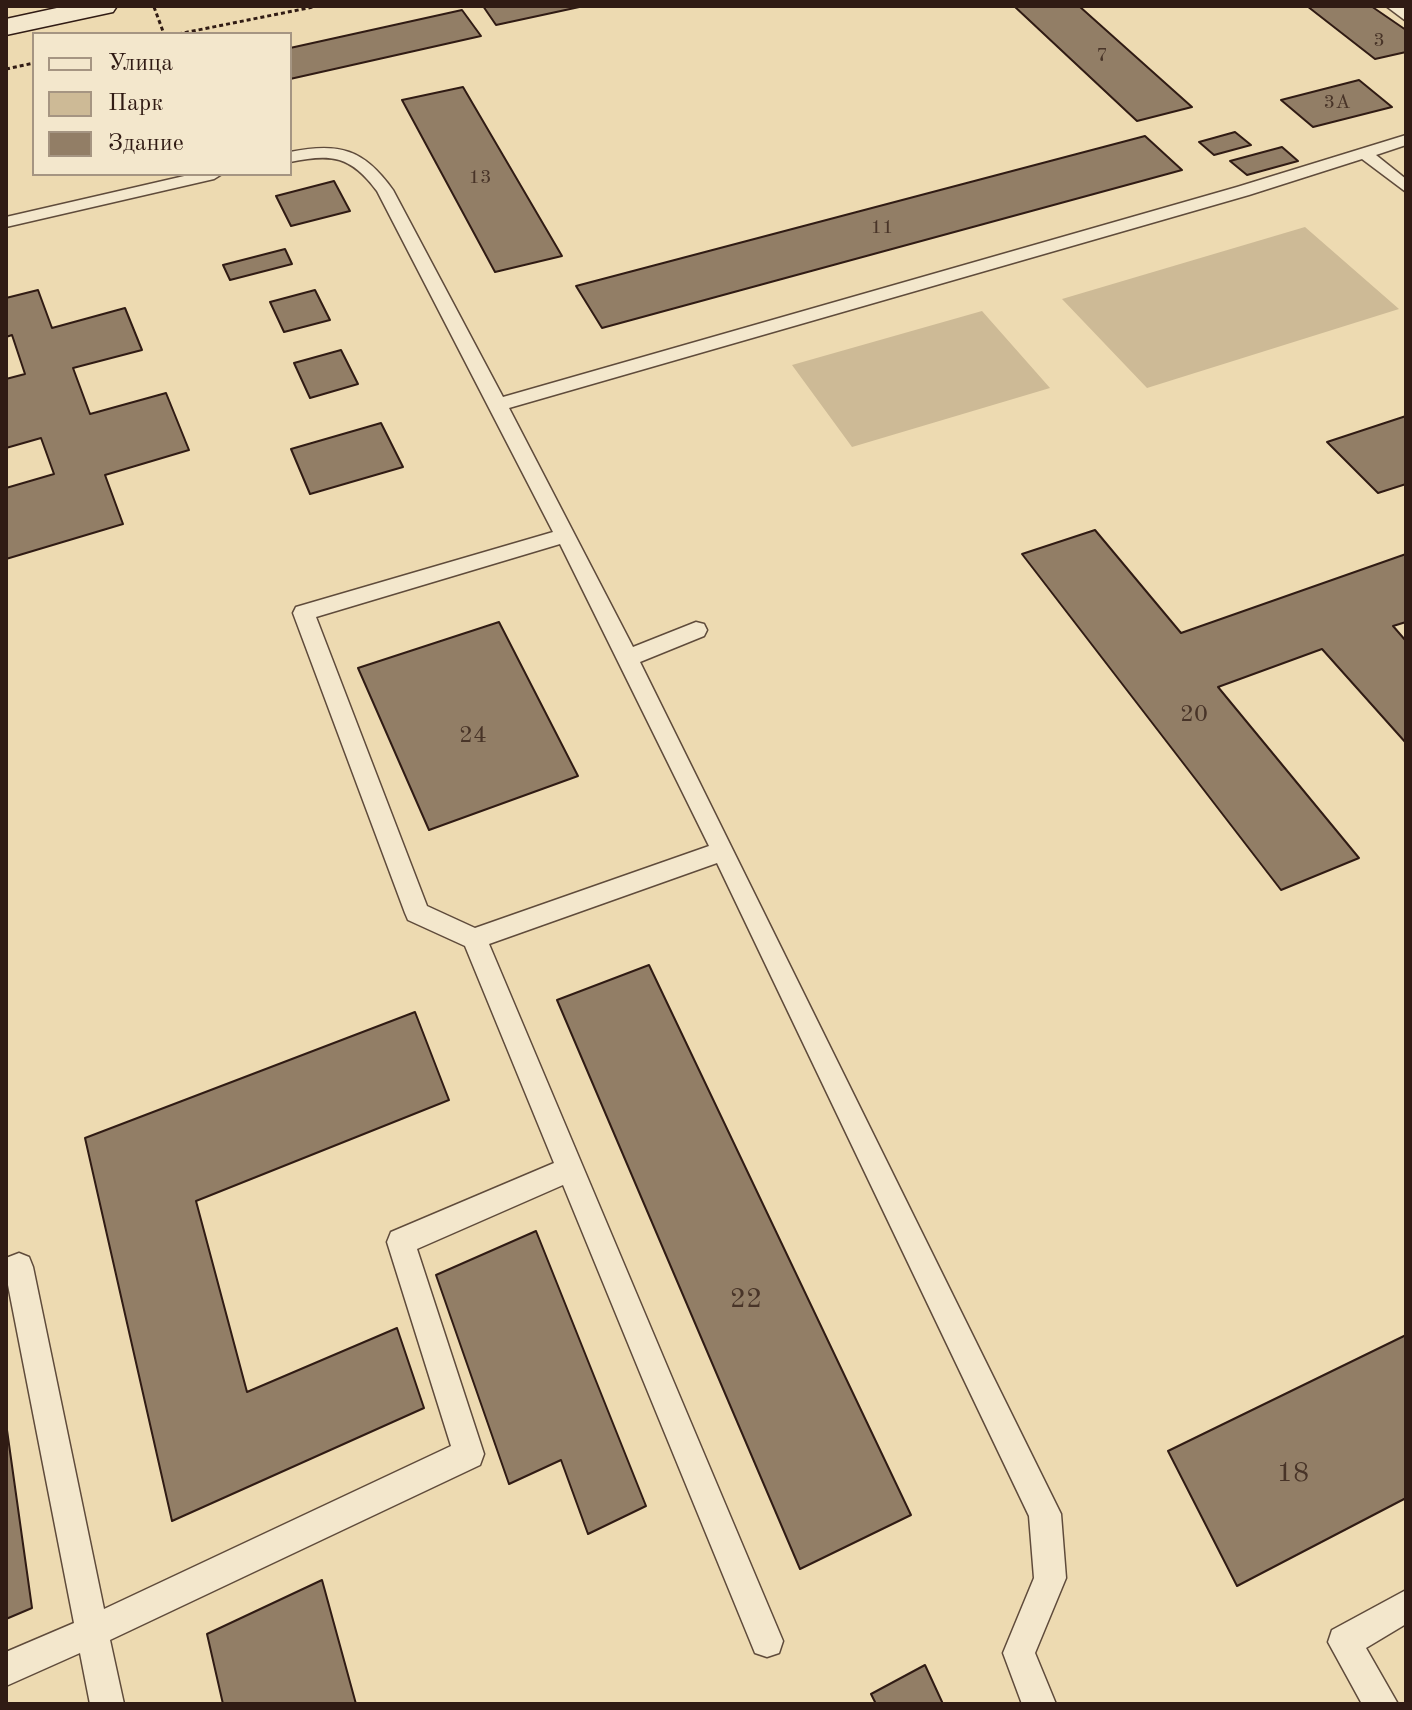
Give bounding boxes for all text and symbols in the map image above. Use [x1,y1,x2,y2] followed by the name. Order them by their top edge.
[1373,29,1385,53] house number: 3
[32,32,292,176] legend
[1096,44,1108,68] house number: 7
[108,52,173,76] text: Улица
[1324,91,1350,115] house number: 3А
[108,92,163,116] text: Парк
[108,132,184,156] text: Здание
[468,166,492,190] house number: 13
[870,216,894,240] house number: 11
[1180,701,1208,729] house number: 20
[459,722,487,750] house number: 24
[730,1283,762,1317] house number: 22
[1277,1457,1309,1491] house number: 18

